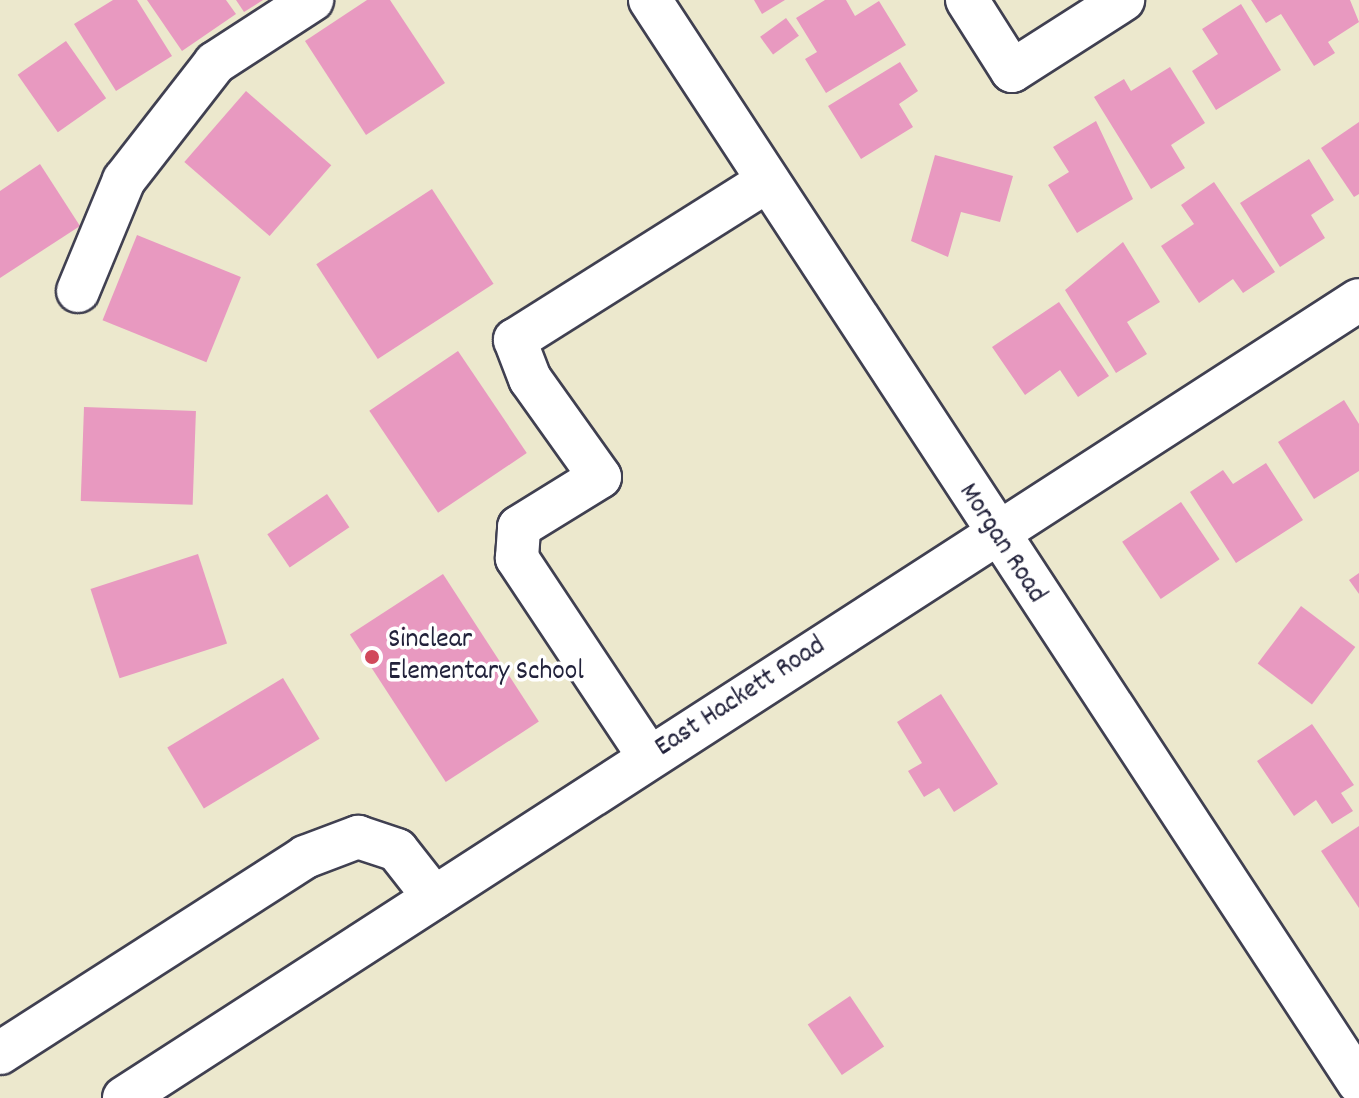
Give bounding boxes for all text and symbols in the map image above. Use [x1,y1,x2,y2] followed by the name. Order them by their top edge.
[950,478,1052,610] street label: Morgan Road
[388,624,584,690] place label: Sinclear Elementary School
[650,630,832,766] street label: East Hackett Road
[363,648,381,666] marker: Sinclear Elementary School

